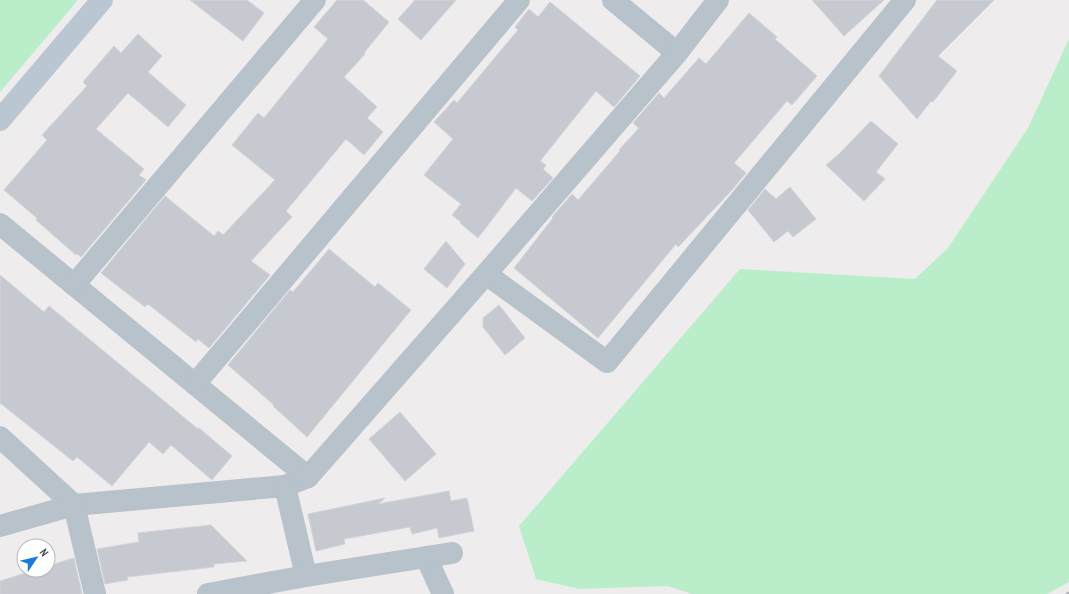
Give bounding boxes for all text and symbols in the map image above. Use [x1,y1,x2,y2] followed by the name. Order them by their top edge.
[16,538,56,578] north arrow
[37,546,52,559] text: N

